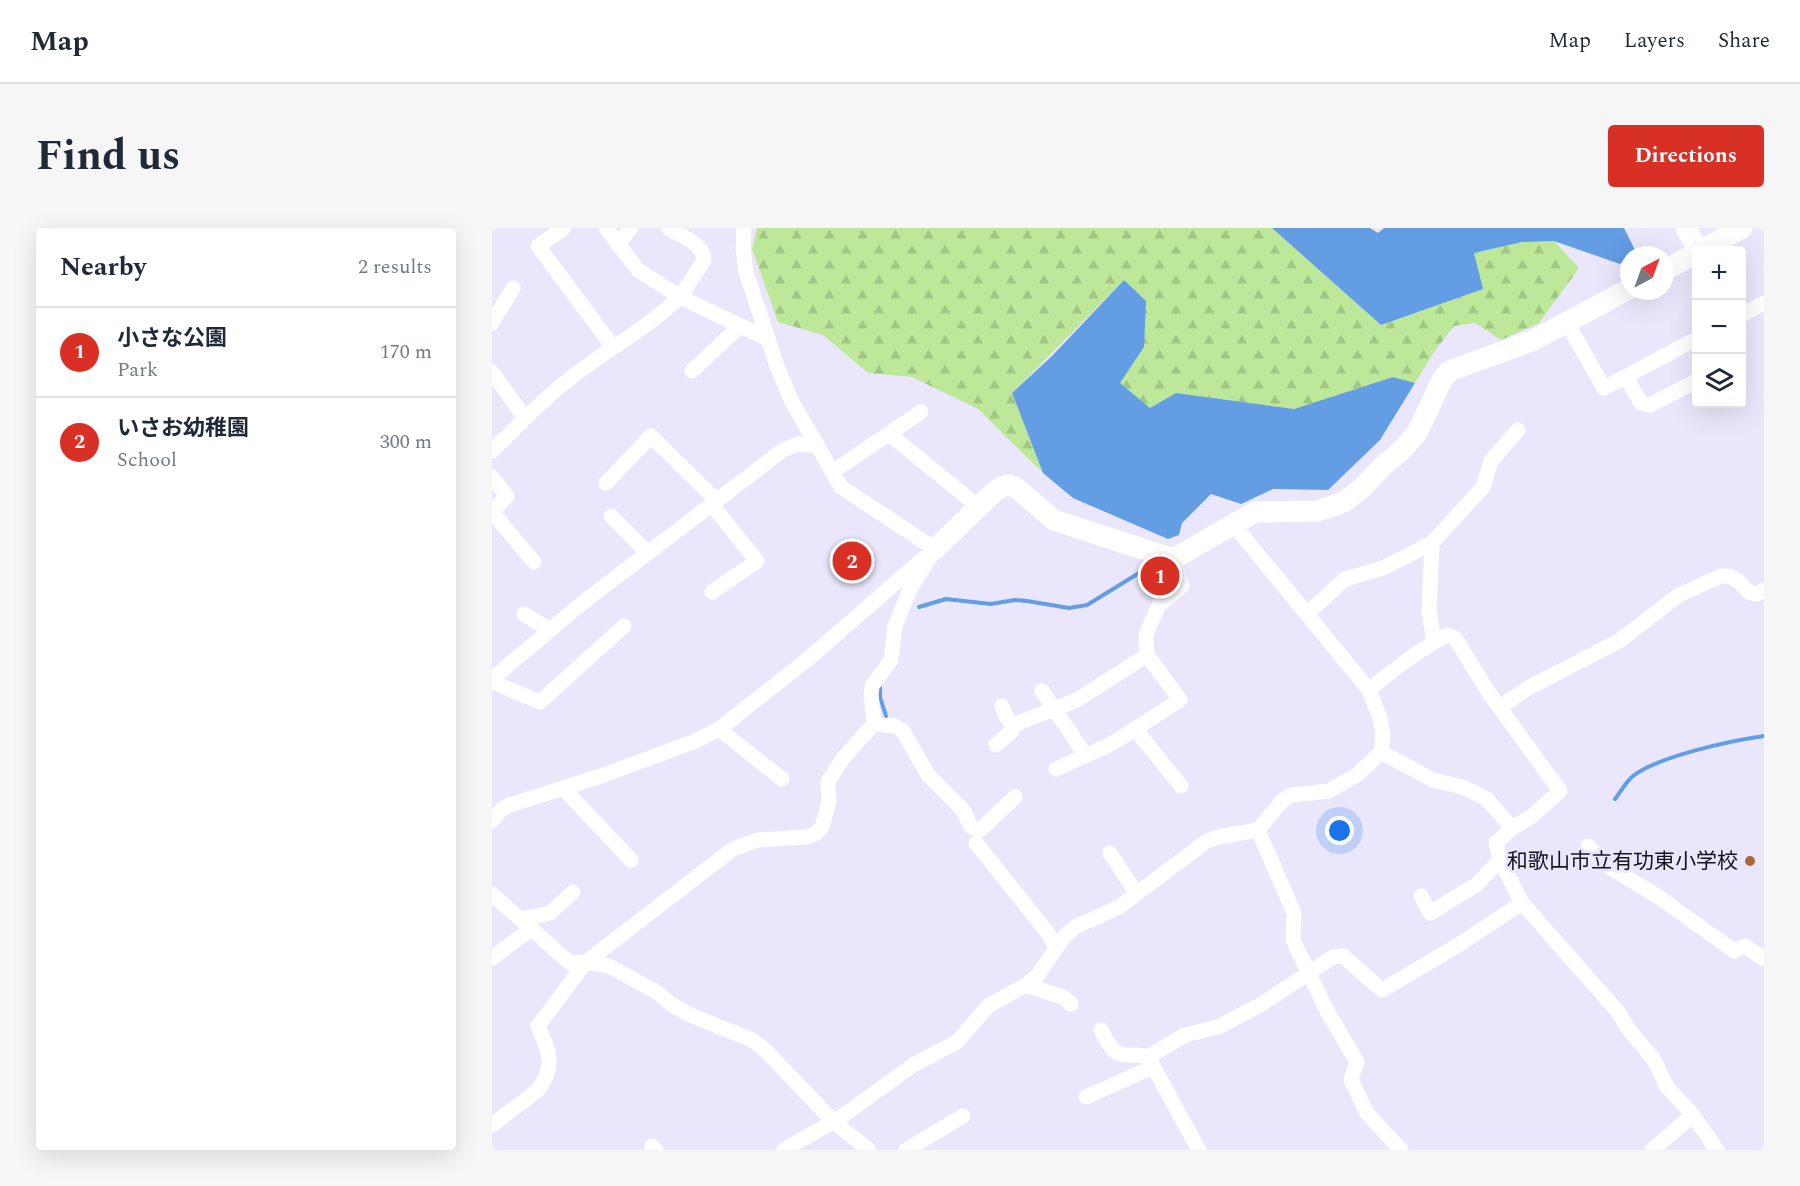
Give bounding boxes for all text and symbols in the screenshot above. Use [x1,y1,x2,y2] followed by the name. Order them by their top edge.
[30,20,89,63] text: Map
[1549,25,1591,57] text: Map
[1624,25,1685,57] text: Layers
[1718,25,1770,57] text: Share
[36,125,180,188] text: Find us
[1608,125,1764,187] button: Directions
[1620,246,1674,300] north arrow
[1692,246,1746,408] map controls
[1692,246,1746,300] button: +
[60,247,146,287] text: Nearby
[358,252,432,282] text: 2 results
[1692,300,1746,354] button: −
[117,322,227,355] text: 小さな公園
[74,337,85,367] text: 1
[380,337,432,367] text: 170 m
[1692,354,1746,408] button: layers
[117,355,158,385] text: Park
[117,412,249,445] text: いさお幼稚園
[74,427,85,457] text: 2
[380,427,432,457] text: 300 m
[117,445,177,475] text: School
[832,538,872,584] pin: 2
[1140,554,1180,598] pin: 1
[1325,816,1354,845] your location
[1507,846,1738,878] place label: 和歌山市立有功東小学校
[1743,854,1757,868] marker: 和歌山市立有功東小学校

